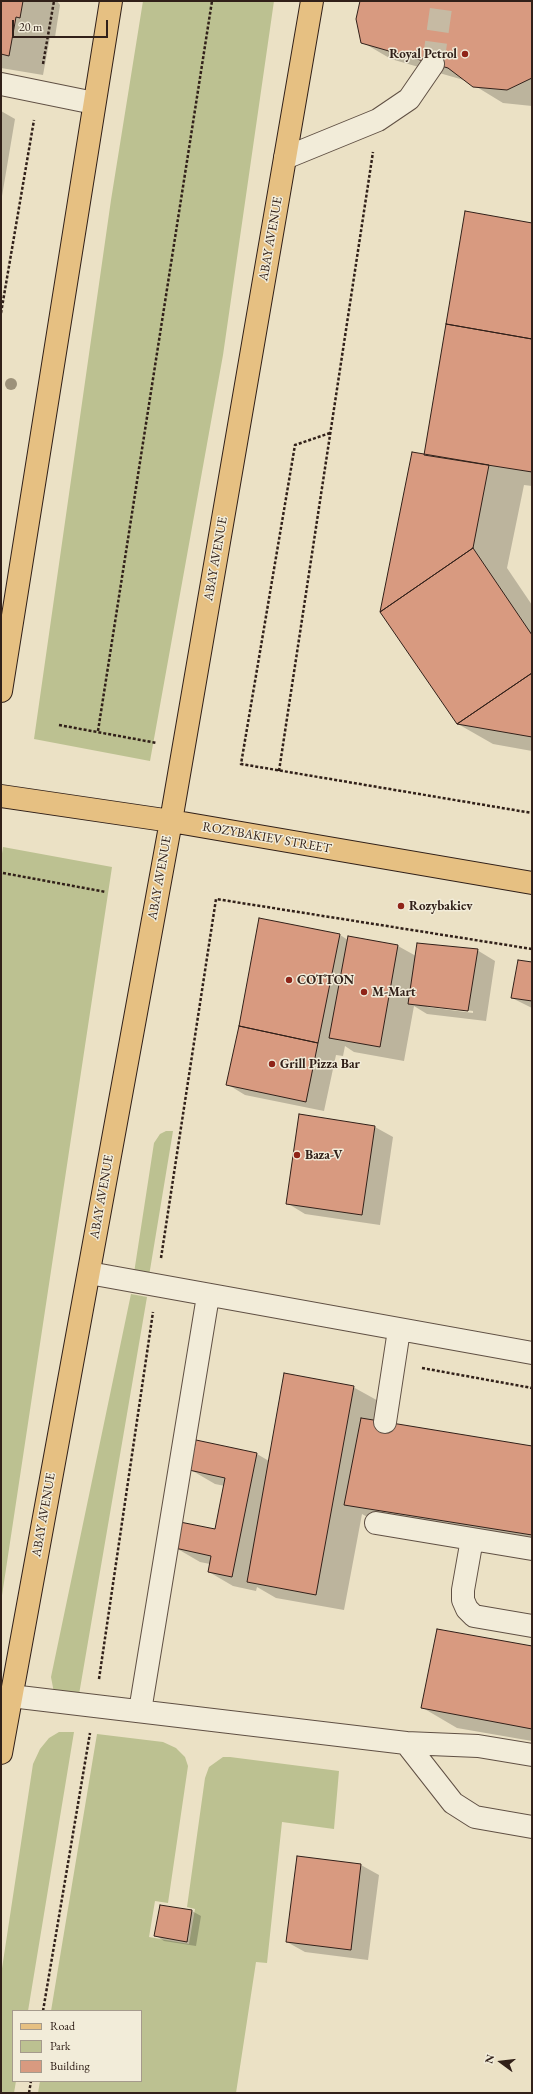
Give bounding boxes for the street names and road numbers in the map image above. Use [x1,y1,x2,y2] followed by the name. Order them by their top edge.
[256,196,286,282] street label: ABAY AVENUE
[201,516,231,602] street label: ABAY AVENUE
[201,819,333,857] street label: ROZYBAKIEV STREET
[145,835,175,921] street label: ABAY AVENUE
[87,1154,117,1240] street label: ABAY AVENUE
[29,1472,59,1558] street label: ABAY AVENUE

